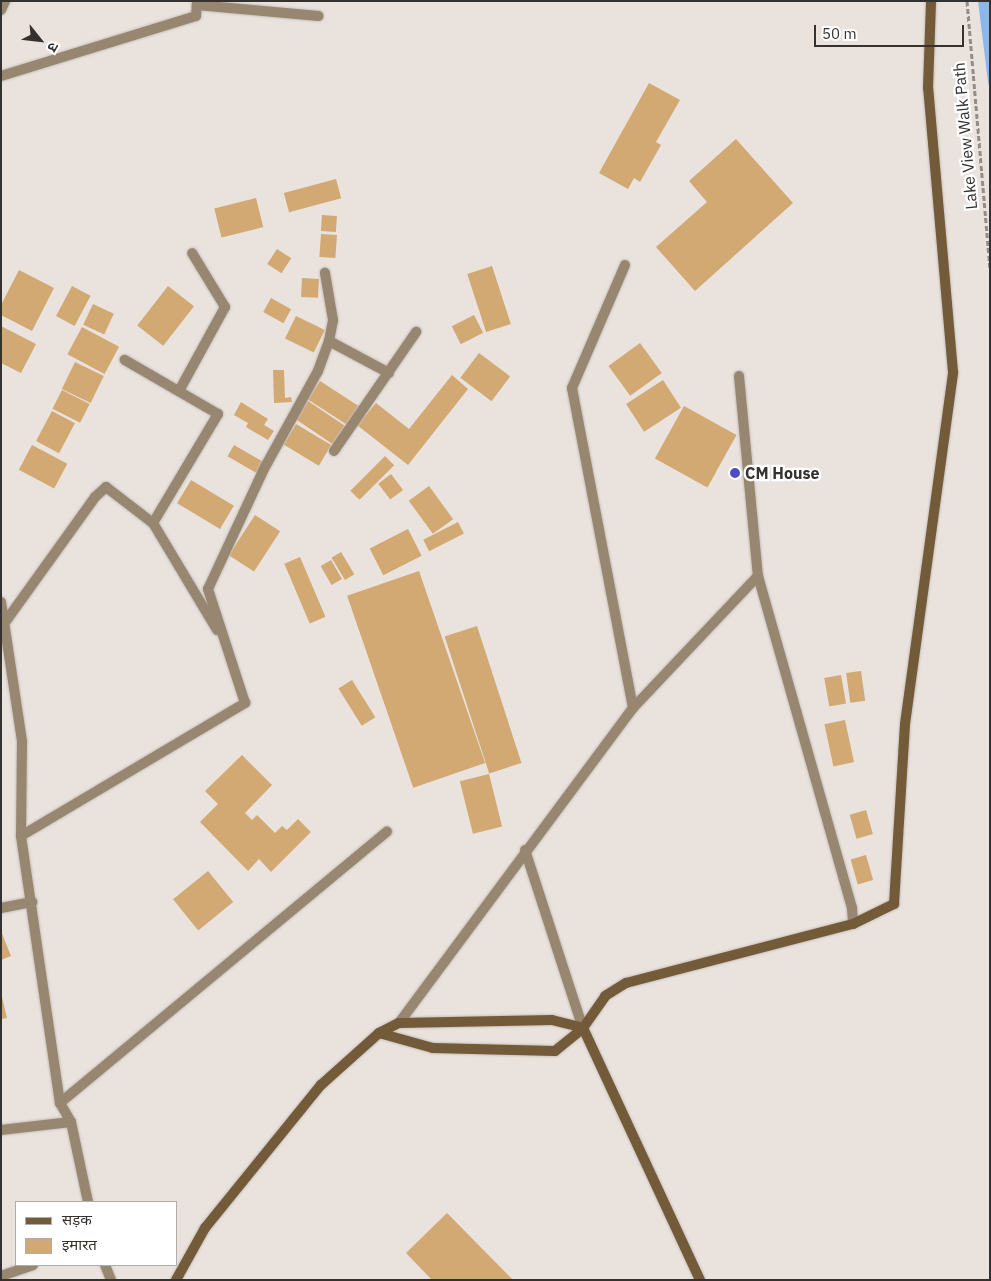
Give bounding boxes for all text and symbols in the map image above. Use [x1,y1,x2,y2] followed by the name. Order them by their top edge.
[15,15,65,65] north arrow
[816,15,966,47] scale bar
[822,24,857,43] text: 50 m
[43,39,63,55] text: उ
[949,62,981,210] street label: Lake View Walk Path
[745,463,819,483] place label: CM House
[729,467,741,479] marker: CM House
[15,1201,178,1266] legend
[62,1210,92,1229] text: सड़क
[62,1235,97,1254] text: इमारत

